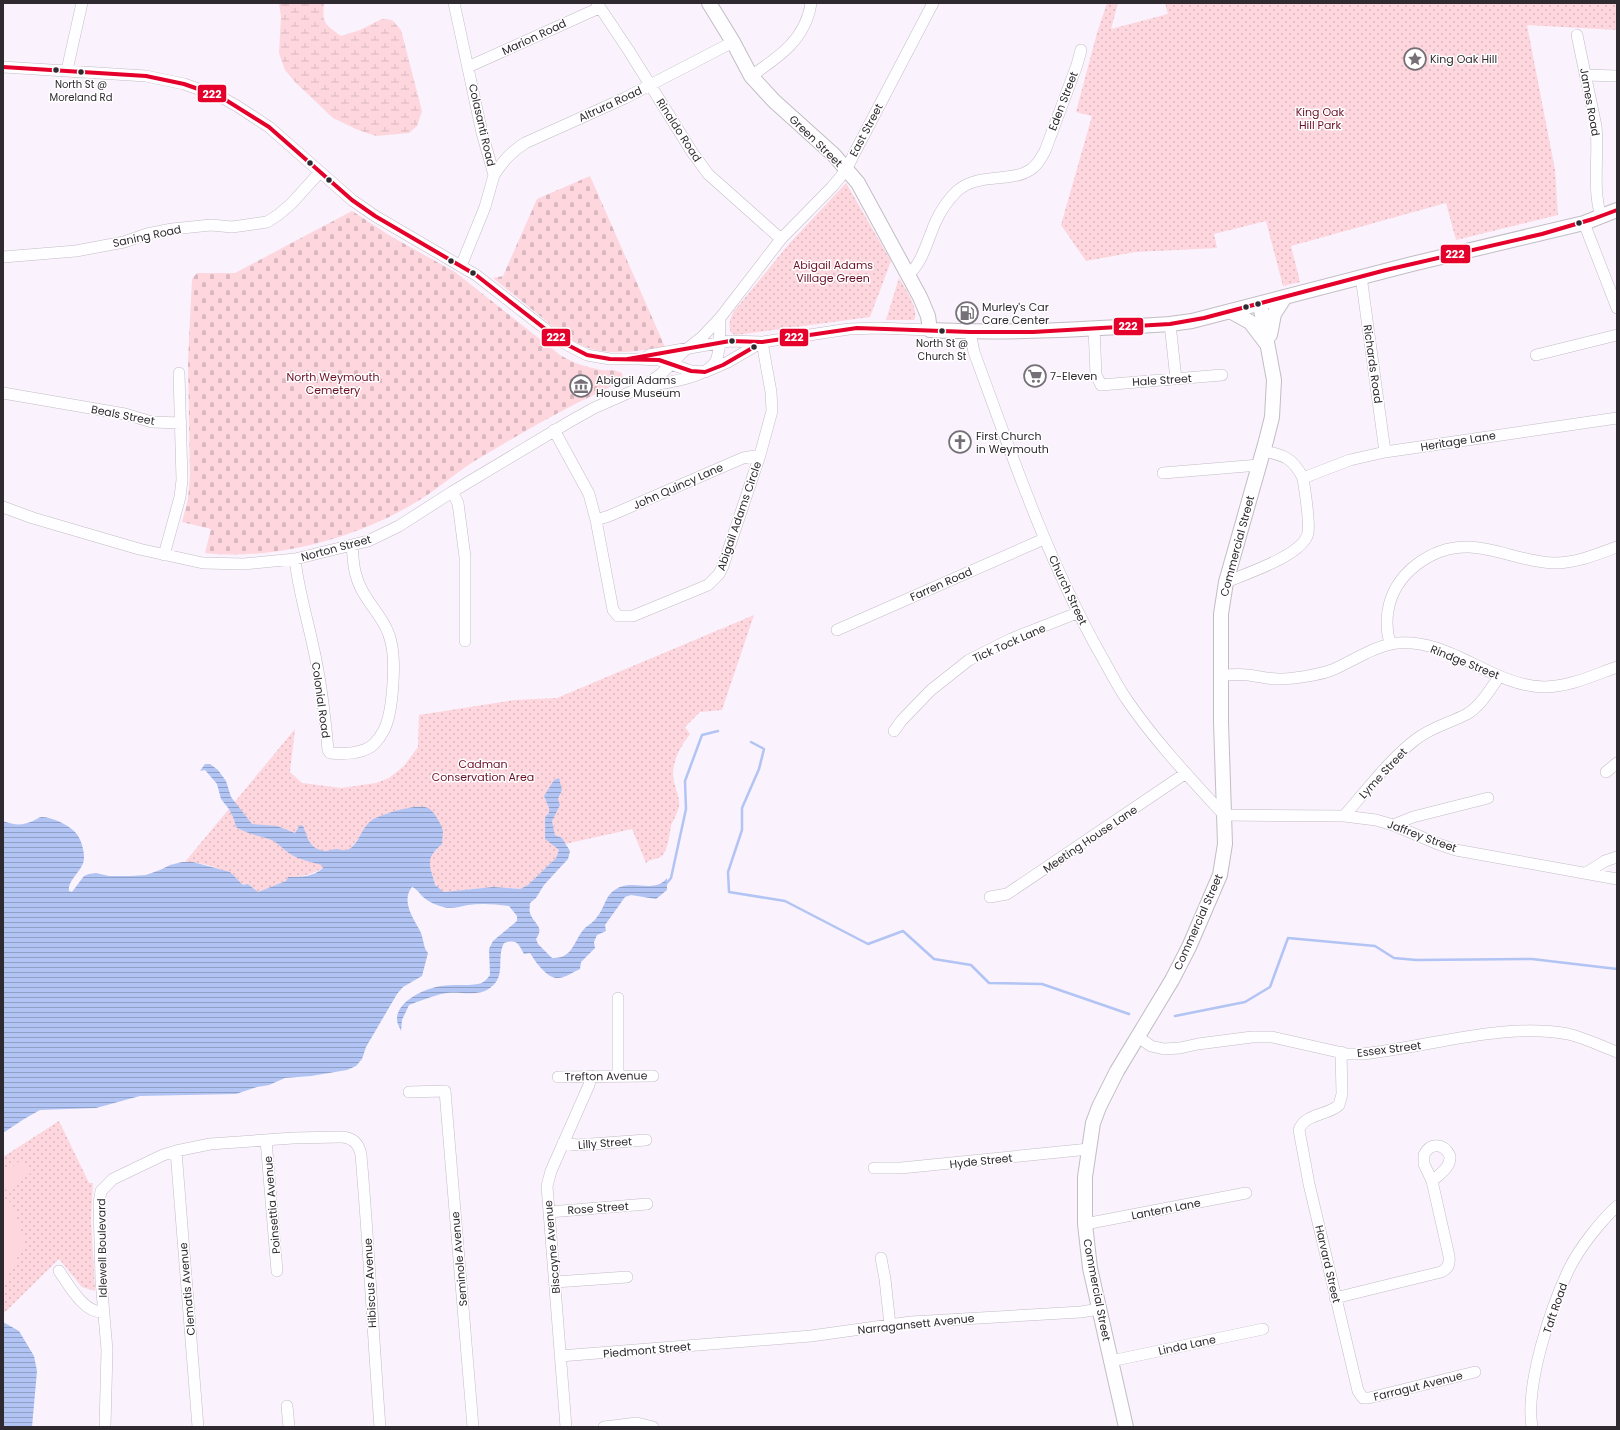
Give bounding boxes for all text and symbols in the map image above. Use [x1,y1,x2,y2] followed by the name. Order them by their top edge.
[499,15,569,59] street label: Marion Road
[1402,46,1428,72] place icon: King Oak Hill
[1430,51,1497,67] place label: King Oak Hill
[51,65,61,75] unlabelled marker
[76,67,86,77] marker: North St @ Moreland Rd
[1576,67,1604,137] street label: James Road
[1044,69,1082,133] street label: Eden Street
[50,77,112,105] place label: North St @ Moreland Rd
[465,82,499,168] street label: Colasanti Road
[576,82,644,126] street label: Altrura Road
[197,84,227,103] line badge: 222
[203,86,221,102] text: 222
[653,95,705,165] street label: Rinaldo Road
[845,101,887,159] street label: East Street
[1296,104,1345,133] park label: King Oak Hill Park
[786,111,846,171] street label: Green Street
[305,158,315,168] unlabelled marker
[324,175,334,185] unlabelled marker
[1574,218,1584,228] unlabelled marker
[111,221,183,251] street label: Saning Road
[1440,244,1471,264] line badge: 222
[1446,246,1464,262] text: 222
[446,256,456,266] unlabelled marker
[793,257,873,286] park label: Abigail Adams Village Green
[468,268,478,278] unlabelled marker
[982,299,1049,328] place label: Murley's Car Care Center
[1253,299,1263,309] unlabelled marker
[954,300,980,326] fuel station icon: Murley's Car Care Center
[1241,302,1251,312] unlabelled marker
[1113,317,1144,336] line badge: 222
[1119,318,1137,334] text: 222
[1360,324,1386,404] street label: Richards Road
[937,326,947,336] marker: North St @ Church St
[541,328,571,347] line badge: 222
[779,328,809,347] line badge: 222
[547,329,565,345] text: 222
[785,329,803,345] text: 222
[727,336,737,346] unlabelled marker
[916,336,968,364] place label: North St @ Church St
[749,342,759,352] unlabelled marker
[1022,363,1048,389] supermarket icon: 7-Eleven
[1050,368,1097,384] place label: 7-Eleven
[286,369,380,398] park label: North Weymouth Cemetery
[1132,370,1192,390] street label: Hale Street
[596,372,681,401] place label: Abigail Adams House Museum
[568,373,594,399] museum icon: Abigail Adams House Museum
[90,401,156,429] street label: Beals Street
[1419,427,1497,455] street label: Heritage Lane
[976,428,1049,457] place label: First Church in Weymouth
[947,429,973,455] church icon: First Church in Weymouth
[630,459,726,513] street label: John Quincy Lane
[713,459,765,573] street label: Abigail Adams Circle
[1216,494,1258,598] street label: Commercial Street
[299,531,373,565] street label: Norton Street
[1045,552,1091,628] street label: Church Street
[907,563,975,605] street label: Farren Road
[970,620,1048,666] street label: Tick Tock Lane
[1428,641,1502,683] street label: Rindge Street
[308,661,334,739] street label: Colonial Road
[1355,744,1411,802] street label: Lyme Street
[432,756,534,785] park label: Cadman Conservation Area
[1040,801,1140,877] street label: Meeting House Lane
[1385,816,1459,856] street label: Jaffrey Street
[1170,871,1226,973] street label: Commercial Street
[1356,1037,1422,1061] street label: Essex Street
[564,1067,648,1085] street label: Trefton Avenue
[577,1133,633,1153] street label: Lilly Street
[949,1150,1013,1172] street label: Hyde Street
[260,1155,284,1255] street label: Poinsettia Avenue
[1130,1194,1202,1224] street label: Lantern Lane
[93,1198,111,1298] street label: Idlewell Boulevard
[567,1198,629,1218] street label: Rose Street
[540,1200,564,1294] street label: Biscayne Avenue
[447,1211,471,1307] street label: Seminole Avenue
[1311,1223,1345,1305] street label: Harvard Street
[360,1238,380,1328] street label: Hibiscus Avenue
[1079,1238,1115,1342] street label: Commercial Street
[175,1242,199,1336] street label: Clematis Avenue
[1539,1281,1571,1335] street label: Taft Road
[857,1310,975,1338] street label: Narragansett Avenue
[1157,1331,1217,1359] street label: Linda Lane
[603,1338,691,1362] street label: Piedmont Street
[1372,1367,1464,1405] street label: Farragut Avenue

